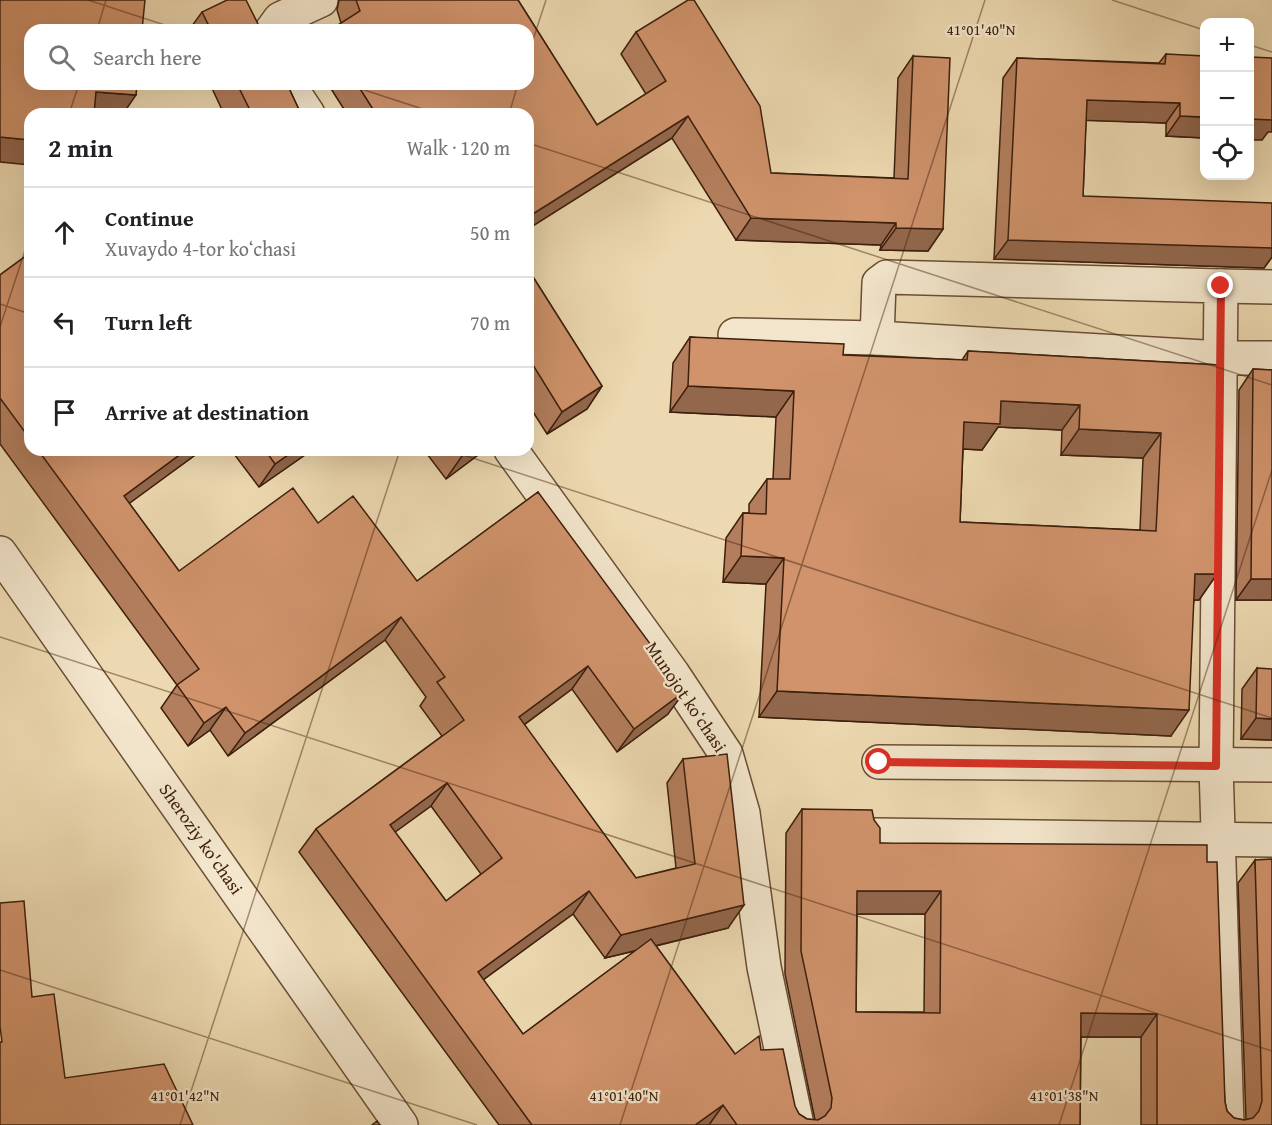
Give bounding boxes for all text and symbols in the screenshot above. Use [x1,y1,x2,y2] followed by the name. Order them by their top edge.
[1200,18,1254,180] map controls
[1200,18,1254,72] button: +
[947,19,1016,40] text: 41°01'40"N
[24,24,534,90] search box
[45,41,78,74] icon: search
[93,41,202,73] text: Search here
[1200,72,1254,126] button: −
[1200,126,1254,180] button: locate
[48,128,113,167] text: 2 min
[407,133,510,162] text: Walk · 120 m
[105,202,194,234] text: Continue
[48,216,81,249] icon: ahead
[470,218,510,247] text: 50 m
[105,234,296,263] text: Xuvaydo 4-tor koʻchasi
[1207,272,1233,298] route end
[48,306,81,339] icon: left
[105,306,192,338] text: Turn left
[470,308,510,337] text: 70 m
[48,396,81,429] icon: arrive
[105,396,309,428] text: Arrive at destination
[639,636,734,758] street label: Munojot koʻchasi
[865,748,891,774] route start
[153,777,250,900] street label: Sheroziy ko'chasi
[151,1085,220,1106] text: 41°01'42"N
[590,1085,659,1106] text: 41°01'40"N
[1030,1085,1099,1106] text: 41°01'38"N

